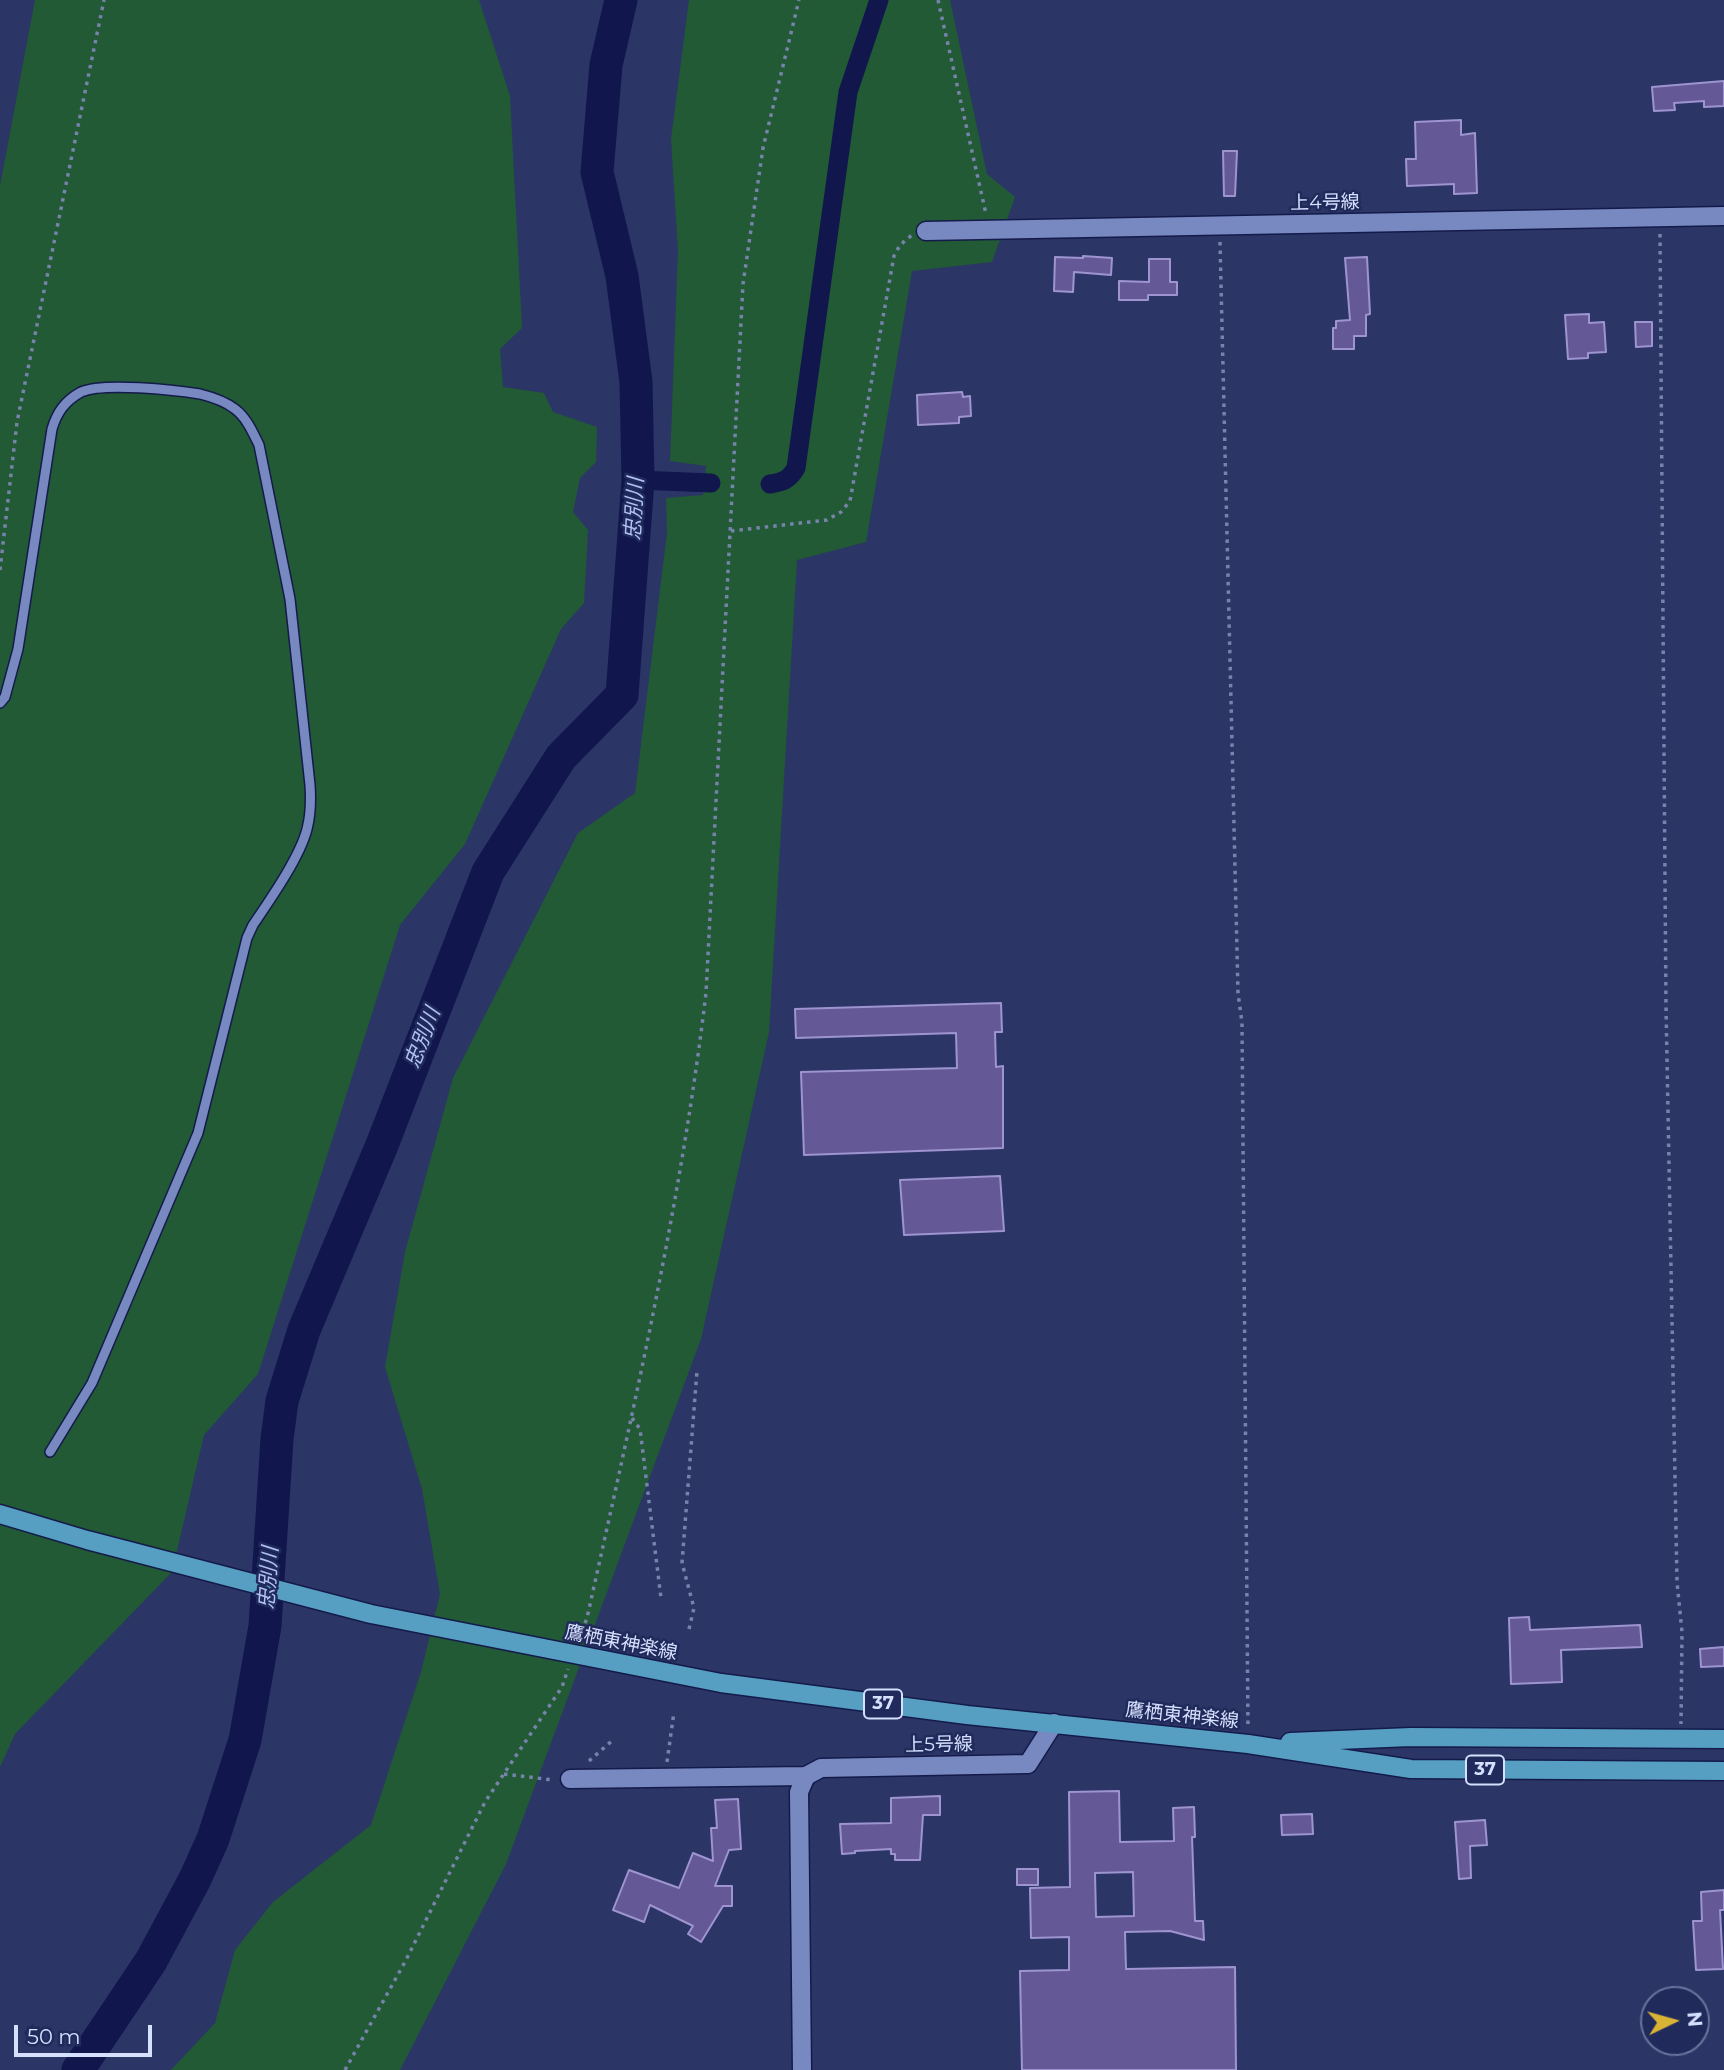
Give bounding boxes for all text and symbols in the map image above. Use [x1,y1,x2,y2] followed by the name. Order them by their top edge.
[1290,191,1360,215] street label: 上4号線
[621,477,649,541] water label: 忠別川
[400,1004,446,1072] water label: 忠別川
[254,1546,284,1610] water label: 忠別川
[563,1621,679,1665] street label: 鷹栖東神楽線
[864,1689,902,1718] road number: 37
[1124,1699,1240,1733] street label: 鷹栖東神楽線
[905,1733,973,1757] street label: 上5号線
[1466,1756,1504,1784] road number: 37
[1640,1986,1710,2056] north arrow
[18,2010,156,2054] scale bar
[1682,2011,1707,2028] text: N
[27,2024,81,2049] text: 50 m

